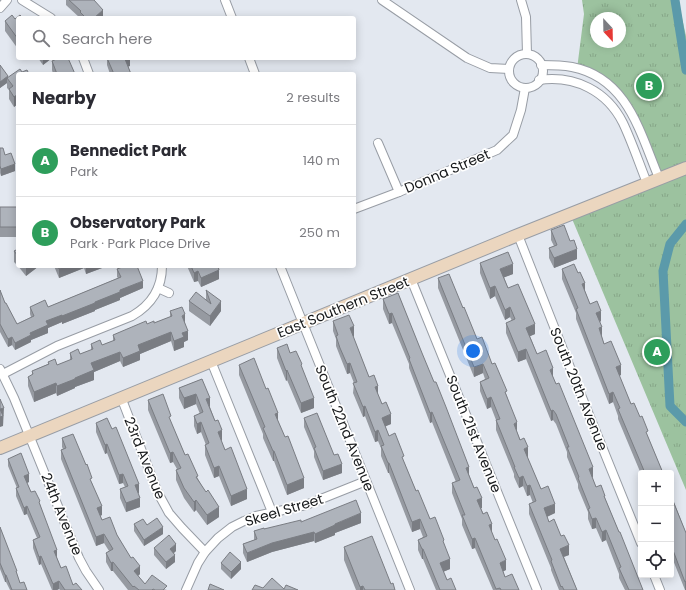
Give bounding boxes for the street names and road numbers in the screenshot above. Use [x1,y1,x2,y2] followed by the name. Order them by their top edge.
[401,144,493,198] street label: Donna Street
[274,271,412,343] street label: East Southern Street
[545,324,613,454] street label: South 20th Avenue
[310,362,380,495] street label: South 22nd Avenue
[441,372,507,496] street label: South 21st Avenue
[119,414,171,503] street label: 23rd Avenue
[36,470,88,558] street label: 24th Avenue
[242,489,326,531] street label: Skeel Street

